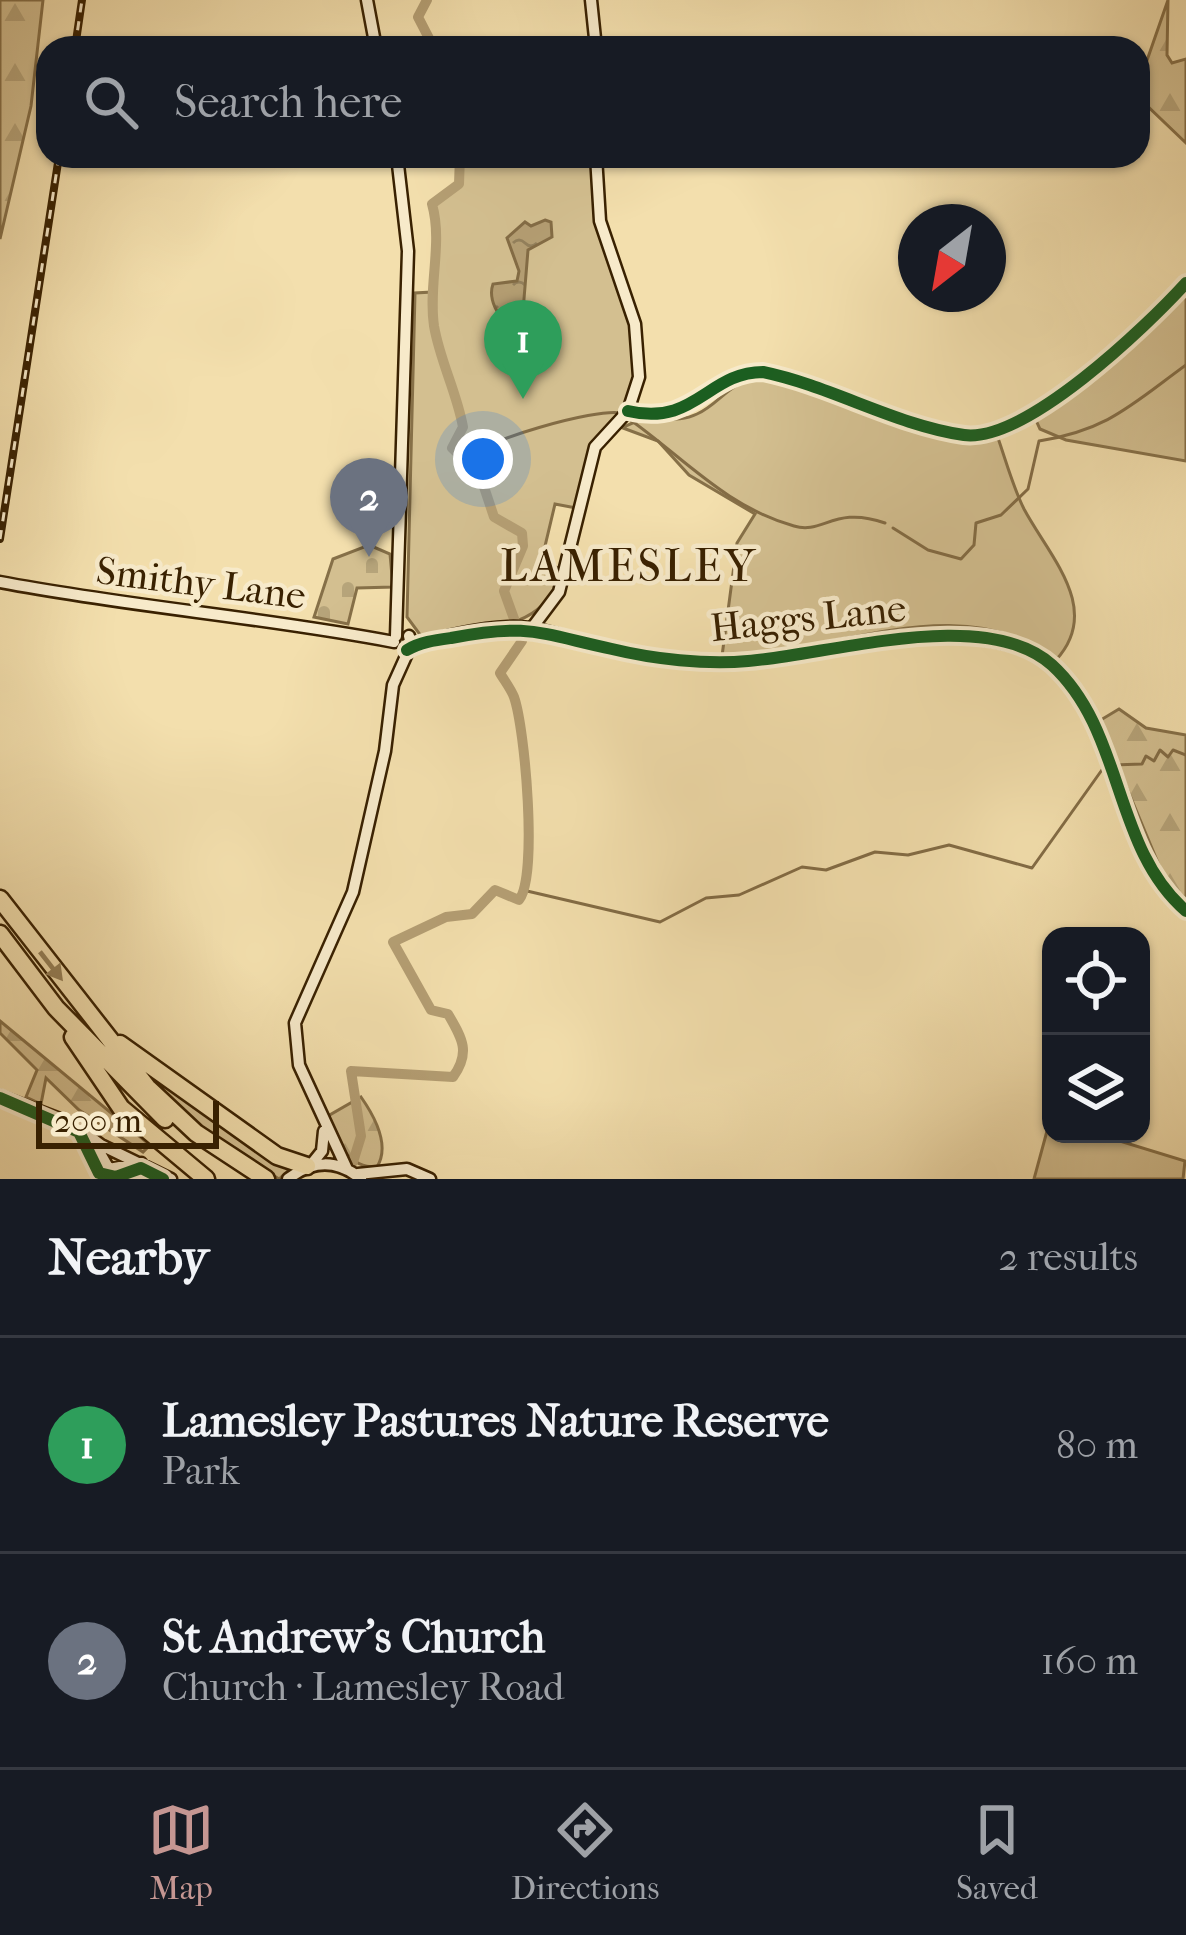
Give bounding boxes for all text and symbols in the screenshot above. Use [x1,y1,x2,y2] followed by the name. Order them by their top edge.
[36,36,1150,168] search box
[78,69,144,135] icon: search
[174,76,402,129] text: Search here
[898,204,1006,312] north arrow
[484,300,562,399] pin: 1
[453,429,513,489] your location
[330,458,408,557] pin: 2
[500,540,758,593] district label: LAMESLEY
[93,547,308,619] street label: Smithy Lane
[708,585,908,651] street label: Haggs Lane
[1042,927,1150,1143] map controls
[1042,927,1150,1035] button: locate
[38,950,63,982] one-way arrow
[1042,1035,1150,1143] button: layers
[36,1095,219,1148] scale bar
[54,1102,142,1141] text: 200 m
[48,1227,209,1287] text: Nearby
[999,1234,1138,1280] text: 2 results
[162,1395,829,1448] text: Lamesley Pastures Nature Reserve
[80,1422,94,1468] text: 1
[1056,1422,1138,1468] text: 80 m
[162,1448,240,1494] text: Park
[162,1611,545,1664] text: St Andrew's Church
[77,1638,97,1684] text: 2
[1041,1638,1138,1684] text: 160 m
[162,1664,564,1710] text: Church · Lamesley Road
[148,1797,214,1908] tab: Map
[511,1797,659,1908] tab: Directions
[956,1797,1038,1908] tab: Saved

